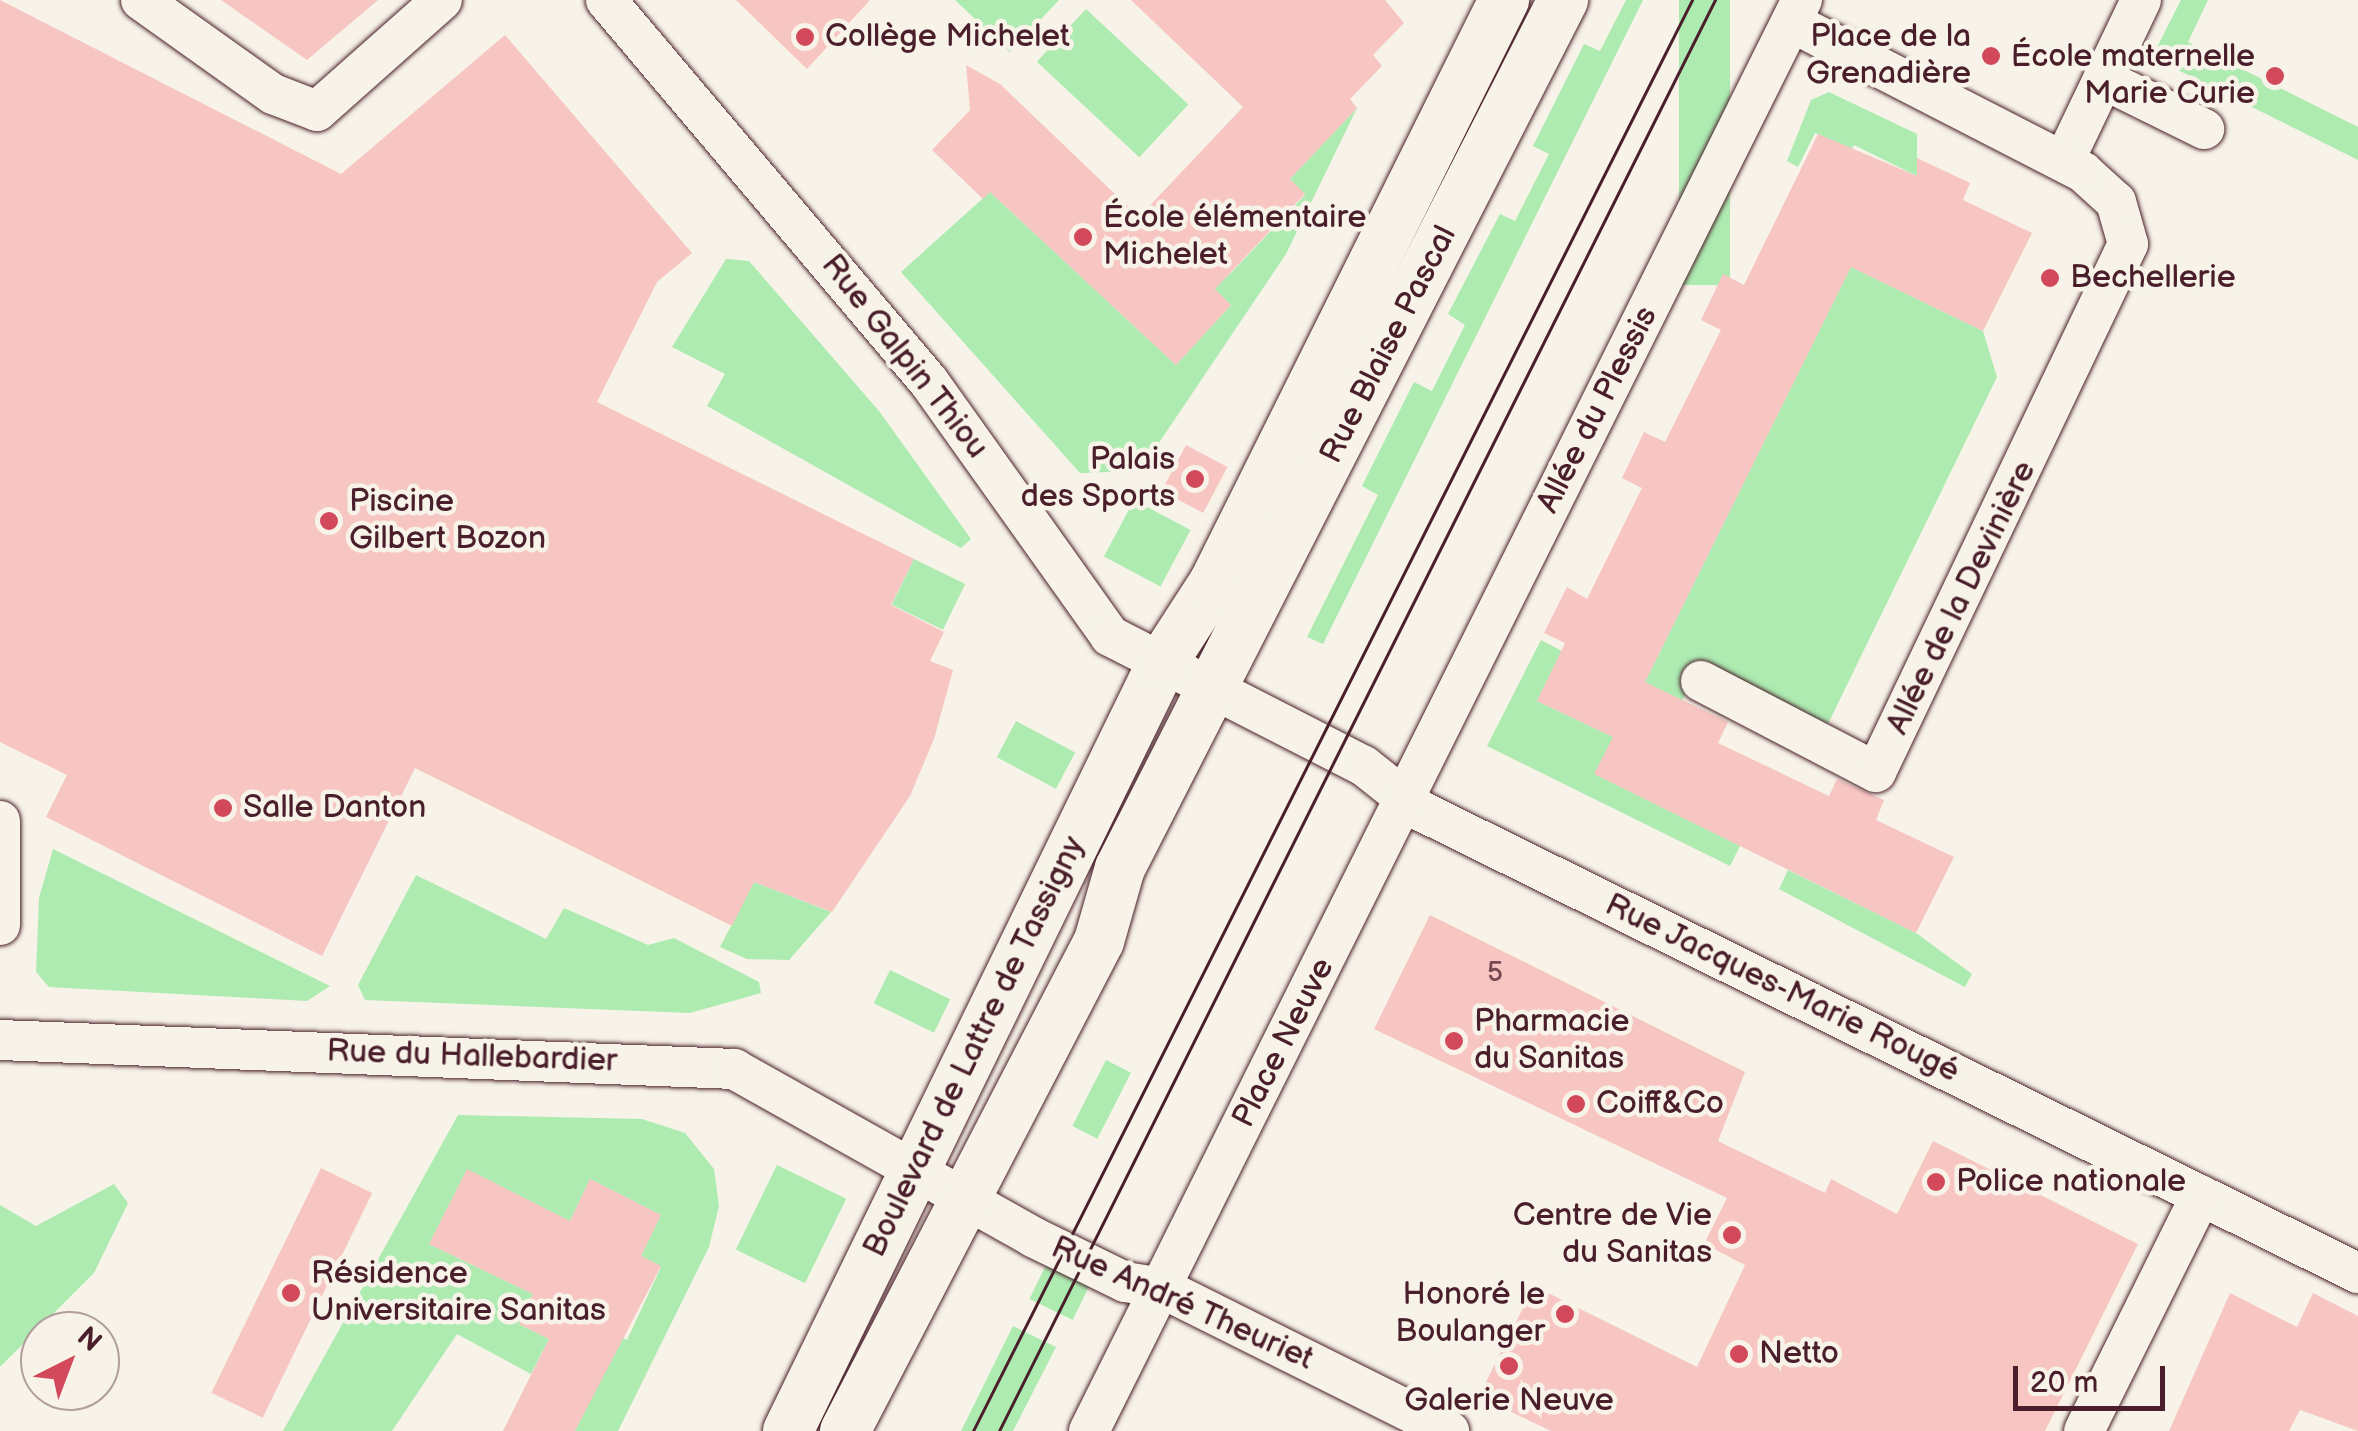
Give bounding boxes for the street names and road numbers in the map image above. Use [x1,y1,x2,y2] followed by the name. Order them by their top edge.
[1313,220,1465,470] street label: Rue Blaise Pascal
[812,247,996,467] street label: Rue Galpin Thiou
[1530,300,1666,520] street label: Allée du Plessis
[1879,455,2045,741] street label: Allée de la Devinière
[856,830,1094,1264] street label: Boulevard de Lattre de Tassigny
[1598,886,1966,1092] street label: Rue Jacques-Marie Rougé
[1225,952,1343,1134] street label: Place Neuve
[326,1033,618,1081] street label: Rue du Hallebardier
[1045,1229,1319,1379] street label: Rue André Theuriet

